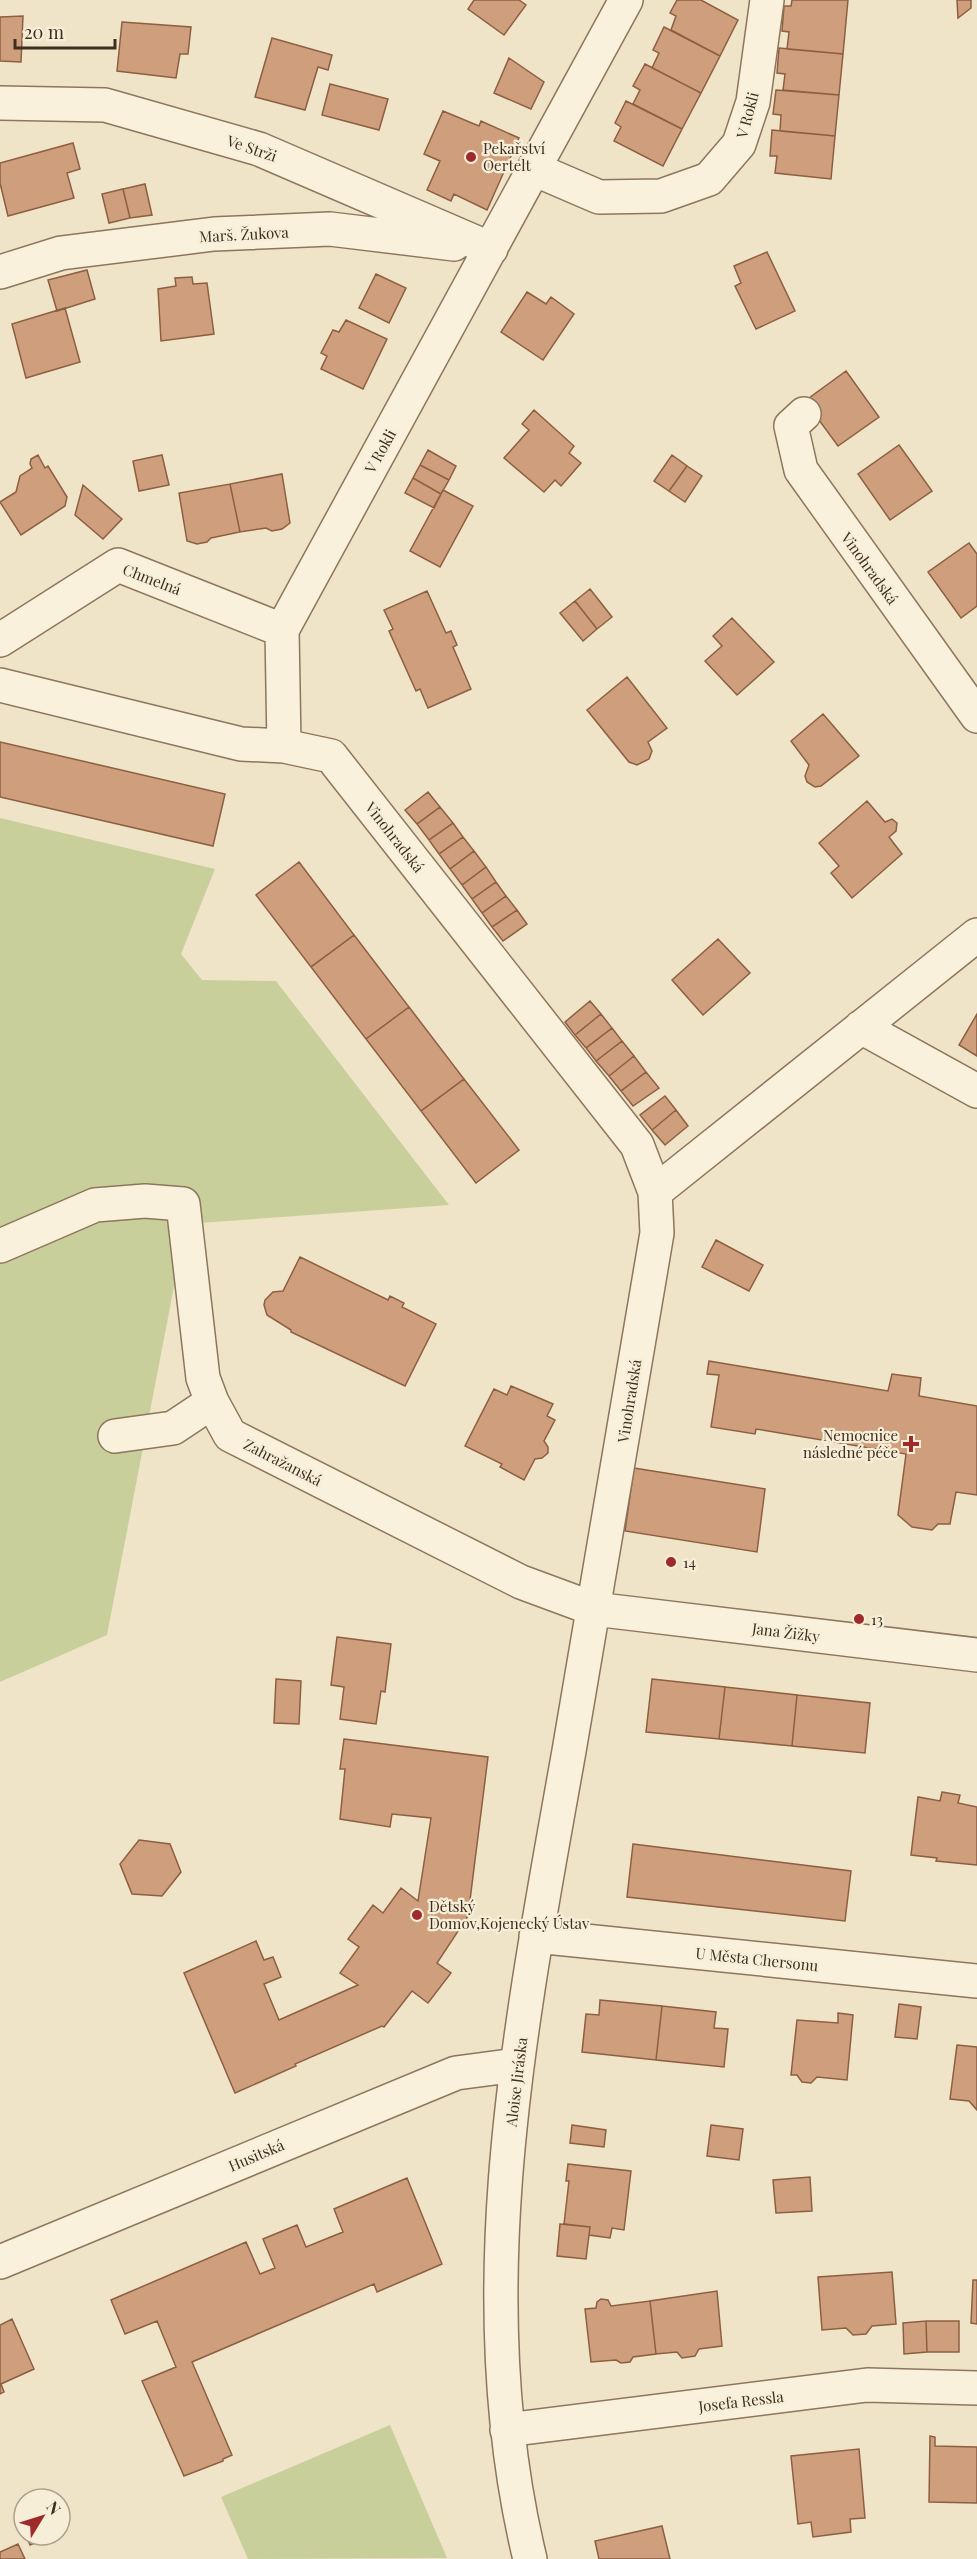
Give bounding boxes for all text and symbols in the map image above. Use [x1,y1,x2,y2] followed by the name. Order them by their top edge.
[15,12,116,50] scale bar
[24,20,64,44] text: 20 m
[731,89,763,141] street label: V Rokli
[223,130,280,166] street label: Ve Strži
[483,138,546,175] place label: Pekařství Oertelt
[464,150,478,164] marker: Pekařství Oertelt
[199,222,290,246] street label: Marš. Žukova
[359,425,400,477] street label: V Rokli
[837,527,903,608] street label: Vinohradská
[120,559,184,599] street label: Chmelná
[361,797,429,877] street label: Vinohradská
[612,1357,646,1445] street label: Vinohradská
[803,1425,898,1462] place label: Nemocnice následné péče
[241,1434,326,1490] street label: Zahražanská
[902,1435,920,1453] marker: Nemocnice následné péče
[683,1552,696,1572] place label: 14
[664,1555,678,1569] marker: 14
[871,1609,883,1629] place label: 13
[852,1612,866,1626] marker: 13
[750,1618,822,1646] street label: Jana Žižky
[429,1896,590,1933] place label: Dětský Domov,Kojenecký Ústav
[410,1908,424,1922] marker: Dětský Domov,Kojenecký Ústav
[695,1943,820,1975] street label: U Města Chersonu
[500,2036,531,2129] street label: Aloise Jiráska
[225,2134,287,2176] street label: Husitská
[696,2386,785,2416] street label: Josefa Ressla
[12,2487,72,2547] north arrow
[42,2496,66,2519] text: N

